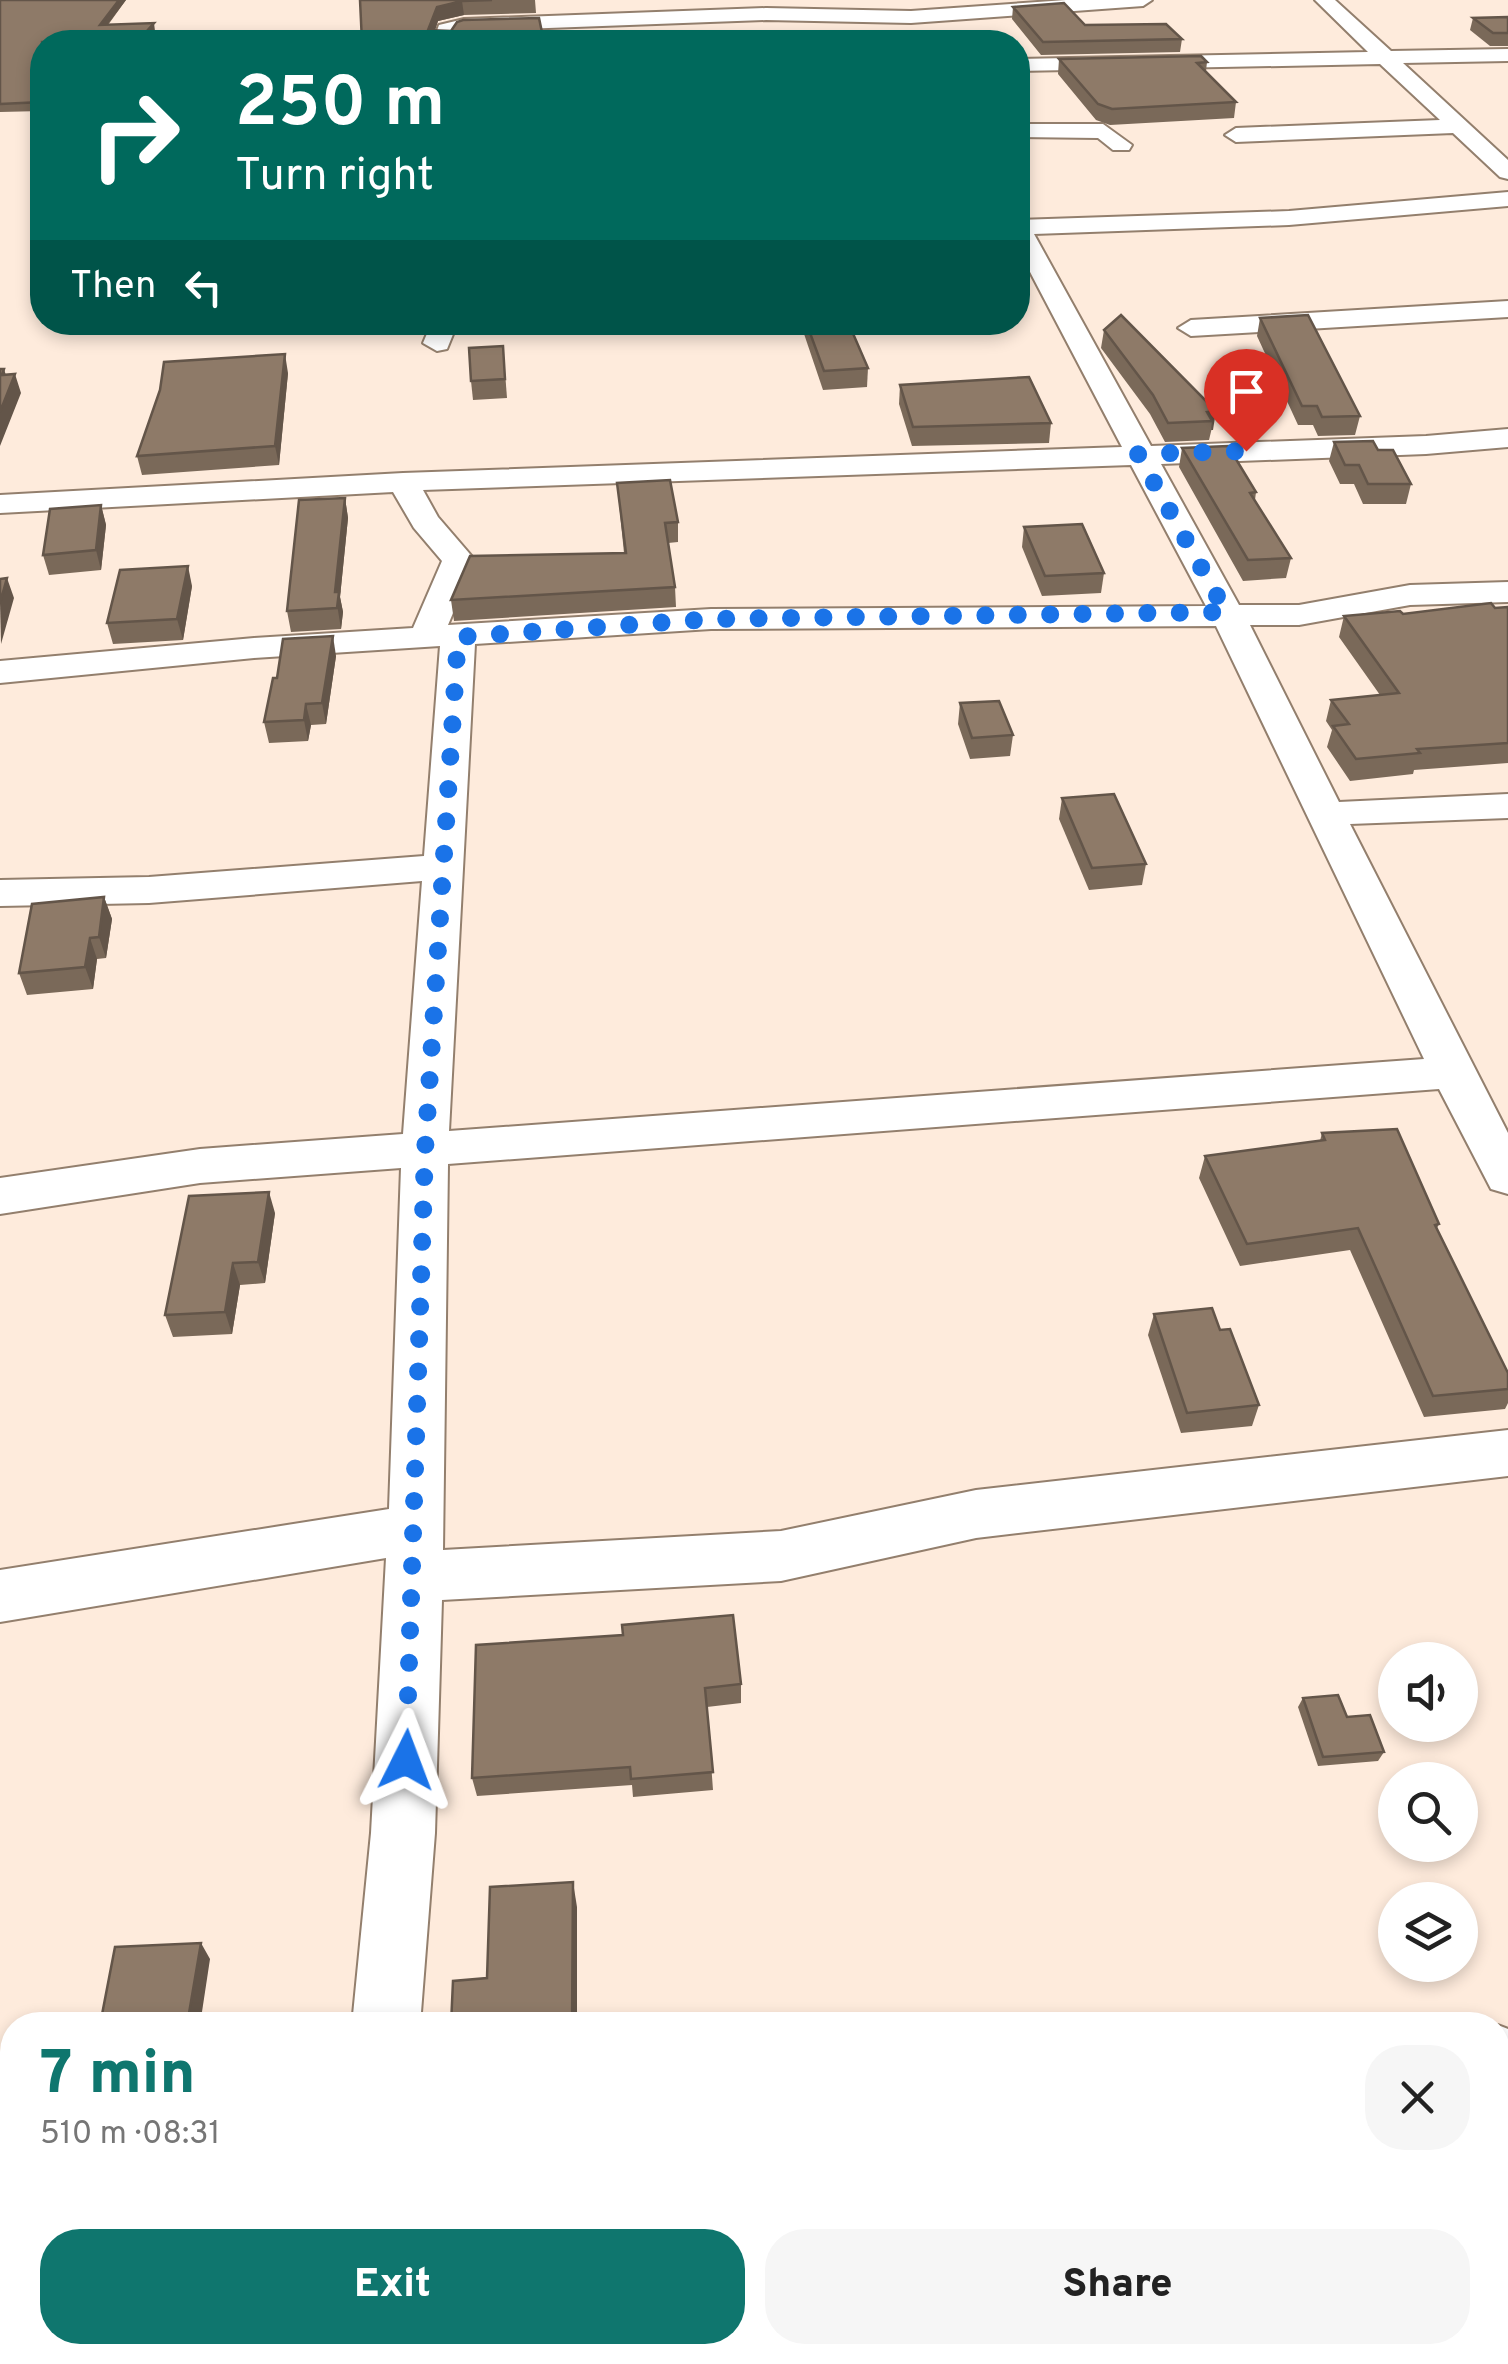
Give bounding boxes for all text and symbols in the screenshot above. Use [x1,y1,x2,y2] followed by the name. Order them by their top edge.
[235,62,445,151] text: 250 m
[70,70,200,200] icon: right
[235,149,434,206] text: Turn right
[176,260,231,315] icon: left
[70,263,156,312] text: Then
[1204,349,1289,452] pin
[1219,364,1274,419] icon: arrive
[1378,1642,1478,1982] map controls
[1378,1642,1478,1742] button: sound
[354,1708,458,1812] position arrow
[1378,1762,1478,1862] button: search
[1378,1882,1478,1982] button: layers
[40,2039,196,2115] text: 7 min
[1365,2045,1470,2150] button: close
[40,2115,220,2155] text: 510 m · 08:31
[40,2229,745,2344] button: Exit
[765,2229,1470,2344] button: Share

